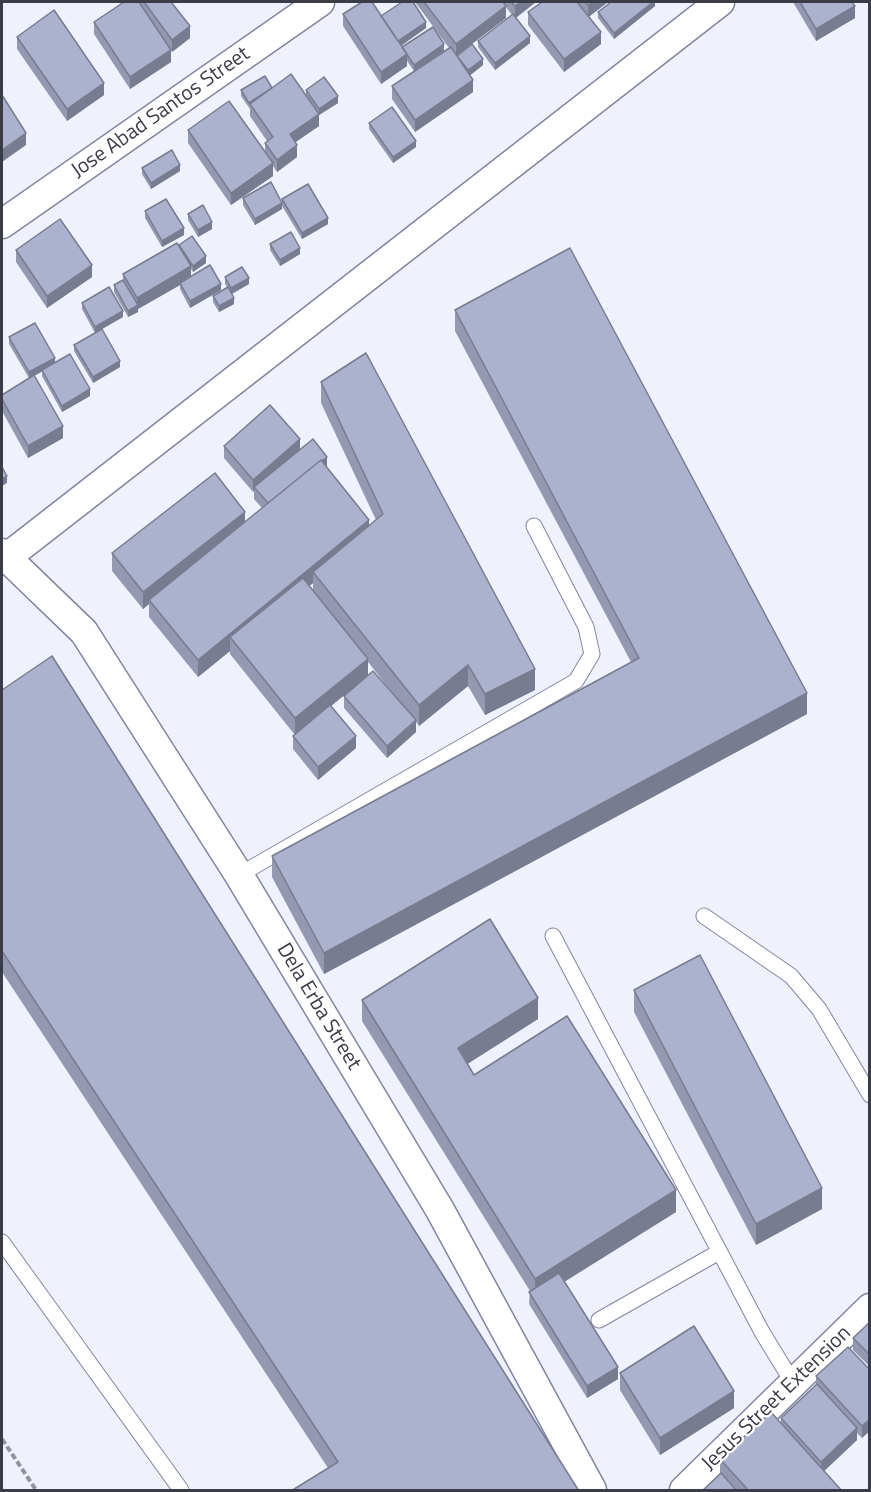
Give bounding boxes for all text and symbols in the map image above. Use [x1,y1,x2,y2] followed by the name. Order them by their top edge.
[67,42,255,184] street label: Jose Abad Santos Street
[270,939,366,1075] street label: Dela Erba Street
[697,1321,857,1477] street label: Jesus Street Extension

